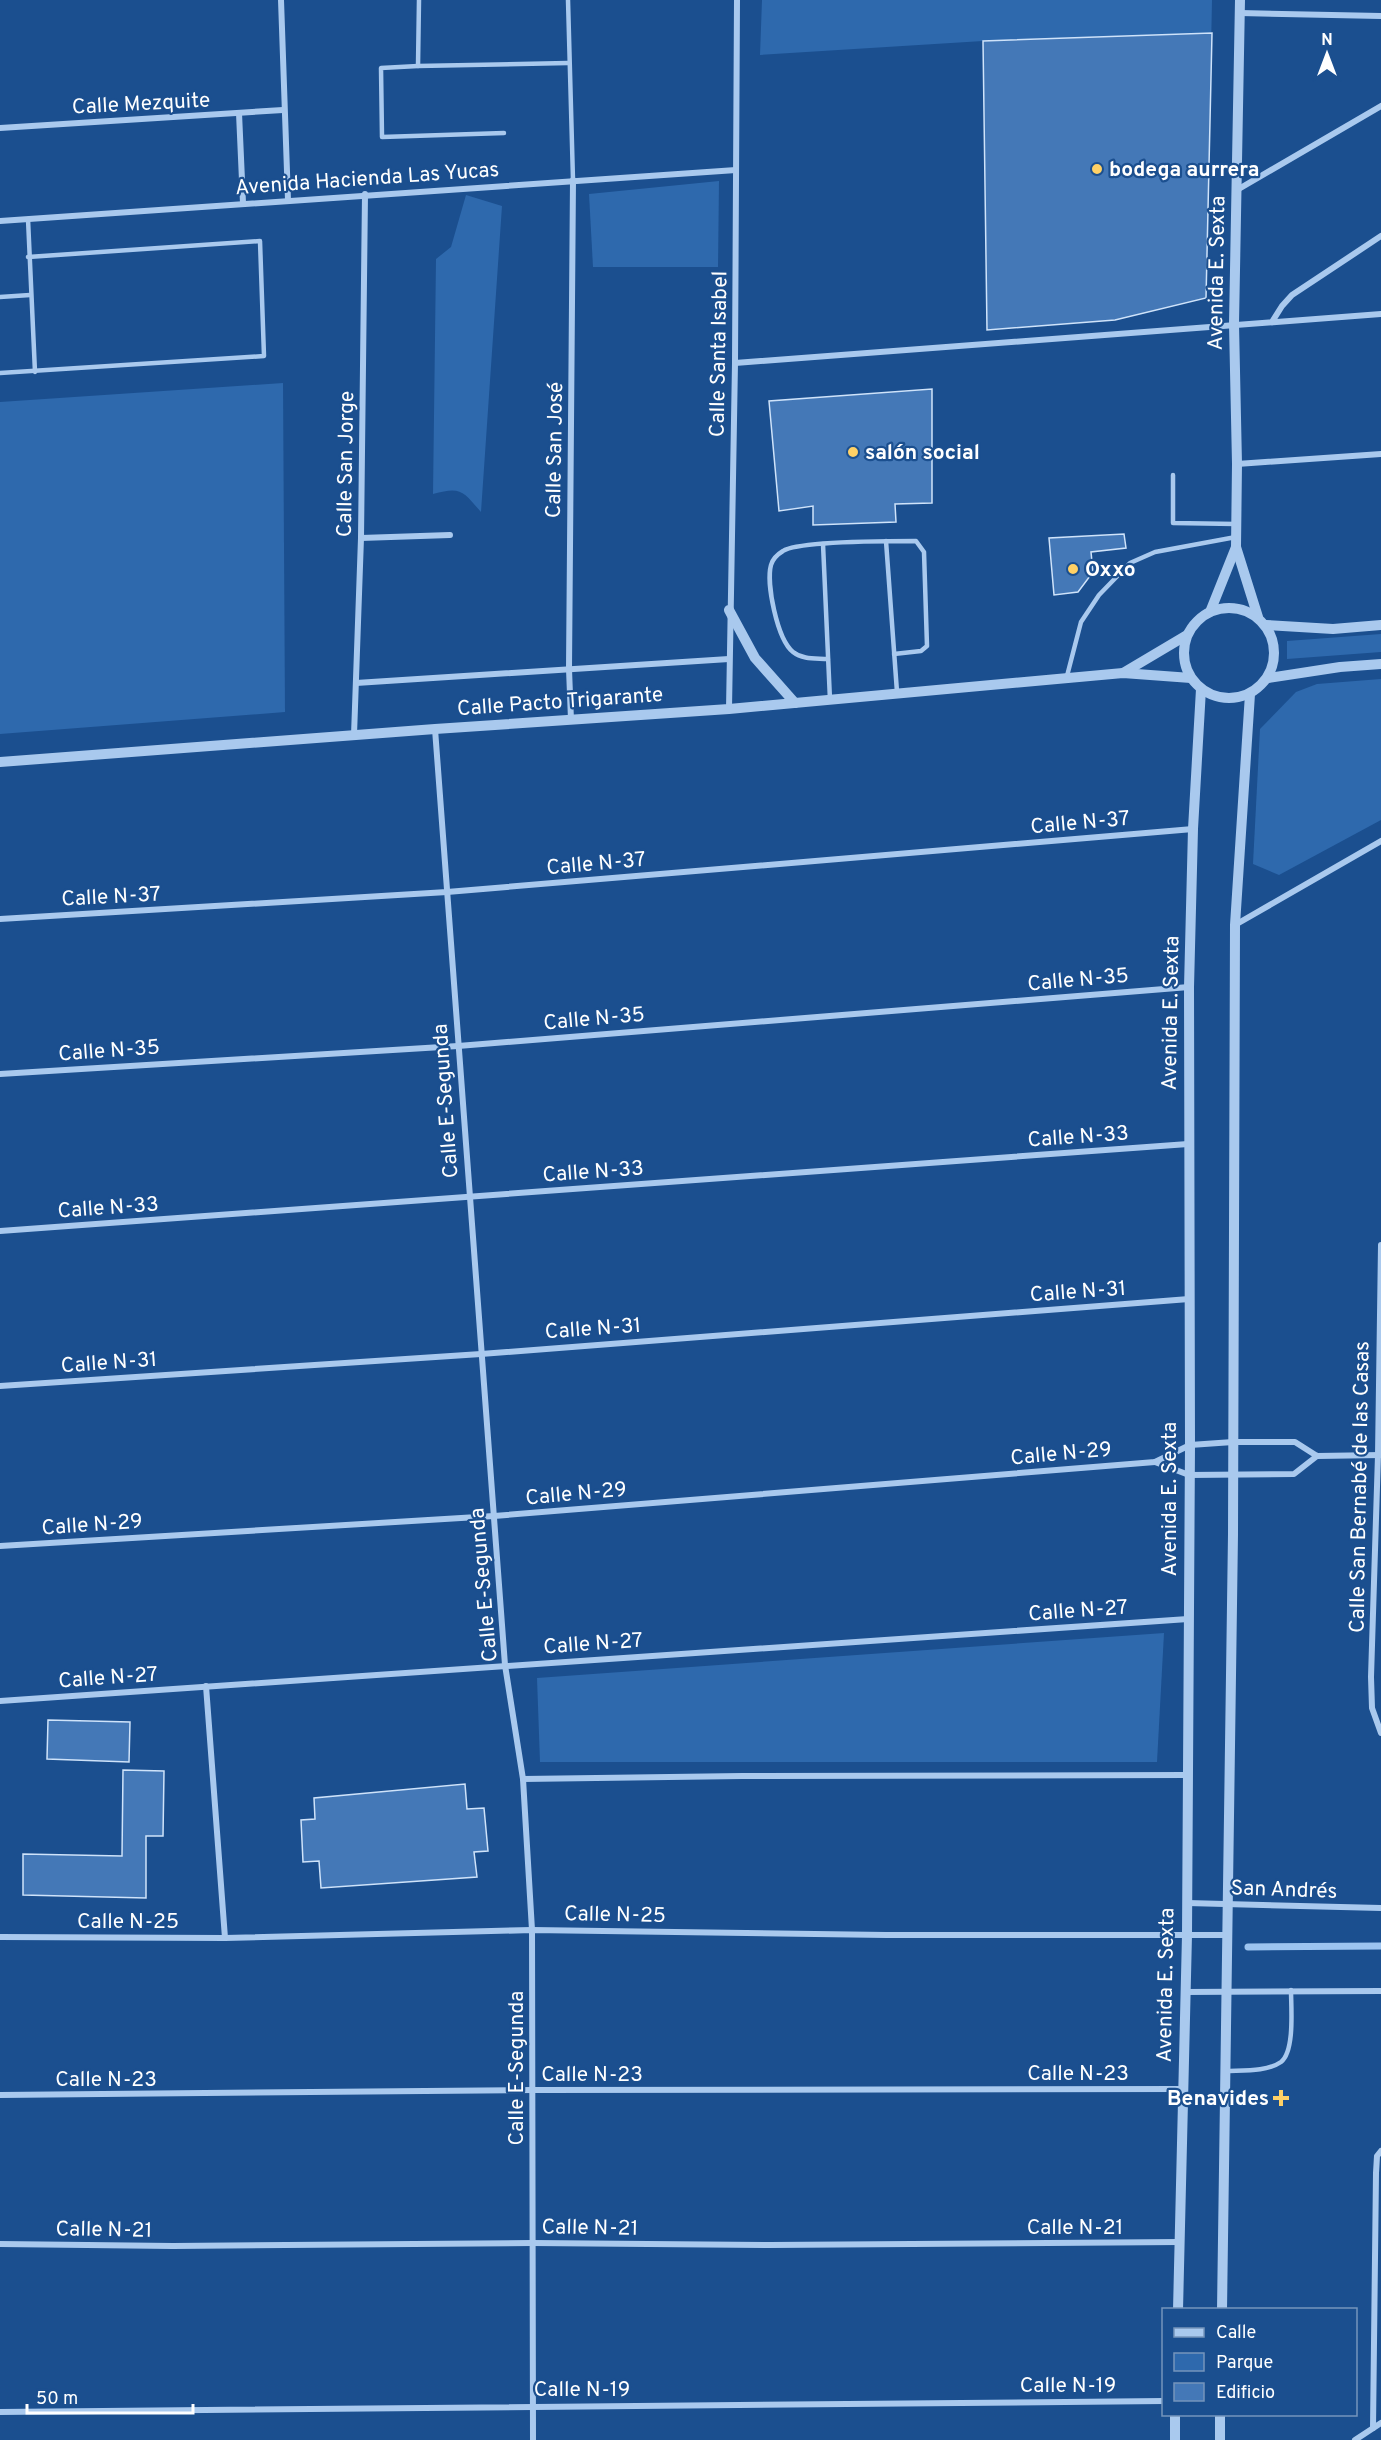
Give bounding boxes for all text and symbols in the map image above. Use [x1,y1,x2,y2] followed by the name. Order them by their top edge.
[1297,24,1357,84] north arrow
[1321,31,1333,51] text: N
[71,87,211,122] street label: Calle Mezquite
[234,157,500,202] street label: Avenida Hacienda Las Yucas
[1109,157,1259,184] place label: bodega aurrera
[1090,162,1104,176] marker: bodega aurrera
[1203,195,1232,351] street label: Avenida E. Sexta
[705,271,734,437] street label: Calle Santa Isabel
[541,382,570,518] street label: Calle San José
[332,391,361,537] street label: Calle San Jorge
[865,440,980,467] place label: salón social
[846,445,860,459] marker: salón social
[1085,557,1136,584] place label: Oxxo
[1066,562,1080,576] marker: Oxxo
[456,682,664,723] street label: Calle Pacto Trigarante
[1029,806,1131,841] street label: Calle N-37
[545,847,647,882] street label: Calle N-37
[61,881,161,914] street label: Calle N-37
[1157,935,1186,1091] street label: Avenida E. Sexta
[1026,963,1130,998] street label: Calle N-35
[542,1002,646,1037] street label: Calle N-35
[428,1023,465,1179] street label: Calle E-Segunda
[57,1034,161,1069] street label: Calle N-35
[1027,1120,1130,1154] street label: Calle N-33
[542,1155,645,1189] street label: Calle N-33
[57,1191,160,1225] street label: Calle N-33
[1029,1276,1127,1309] street label: Calle N-31
[544,1313,642,1346] street label: Calle N-31
[1344,1341,1377,1633] street label: Calle San Bernabé de las Casas
[60,1347,158,1380] street label: Calle N-31
[1157,1422,1184,1576] street label: Avenida E. Sexta
[1009,1437,1113,1472] street label: Calle N-29
[524,1477,628,1512] street label: Calle N-29
[464,1507,505,1663] street label: Calle E-Segunda
[41,1508,144,1543] street label: Calle N-29
[1027,1595,1129,1628] street label: Calle N-27
[542,1628,644,1661] street label: Calle N-27
[57,1662,159,1695] street label: Calle N-27
[1230,1875,1338,1906] street label: San Andrés
[564,1901,666,1930] street label: Calle N-25
[1152,1907,1181,2063] street label: Avenida E. Sexta
[77,1909,179,1936] street label: Calle N-25
[504,1991,531,2145] street label: Calle E-Segunda
[1027,2061,1129,2088] street label: Calle N-23
[541,2062,643,2089] street label: Calle N-23
[55,2067,157,2094] street label: Calle N-23
[1167,2086,1269,2113] place label: Benavides
[1274,2091,1288,2105] marker: Benavides
[541,2214,639,2243] street label: Calle N-21
[1027,2215,1123,2242] street label: Calle N-21
[55,2216,153,2245] street label: Calle N-21
[1162,2308,1357,2416] legend
[1216,2322,1256,2345] text: Calle
[1216,2352,1273,2375] text: Parque
[1020,2373,1116,2400] street label: Calle N-19
[27,2377,194,2415] scale bar
[534,2377,630,2404] street label: Calle N-19
[1216,2382,1275,2405] text: Edificio
[36,2388,78,2411] text: 50 m

